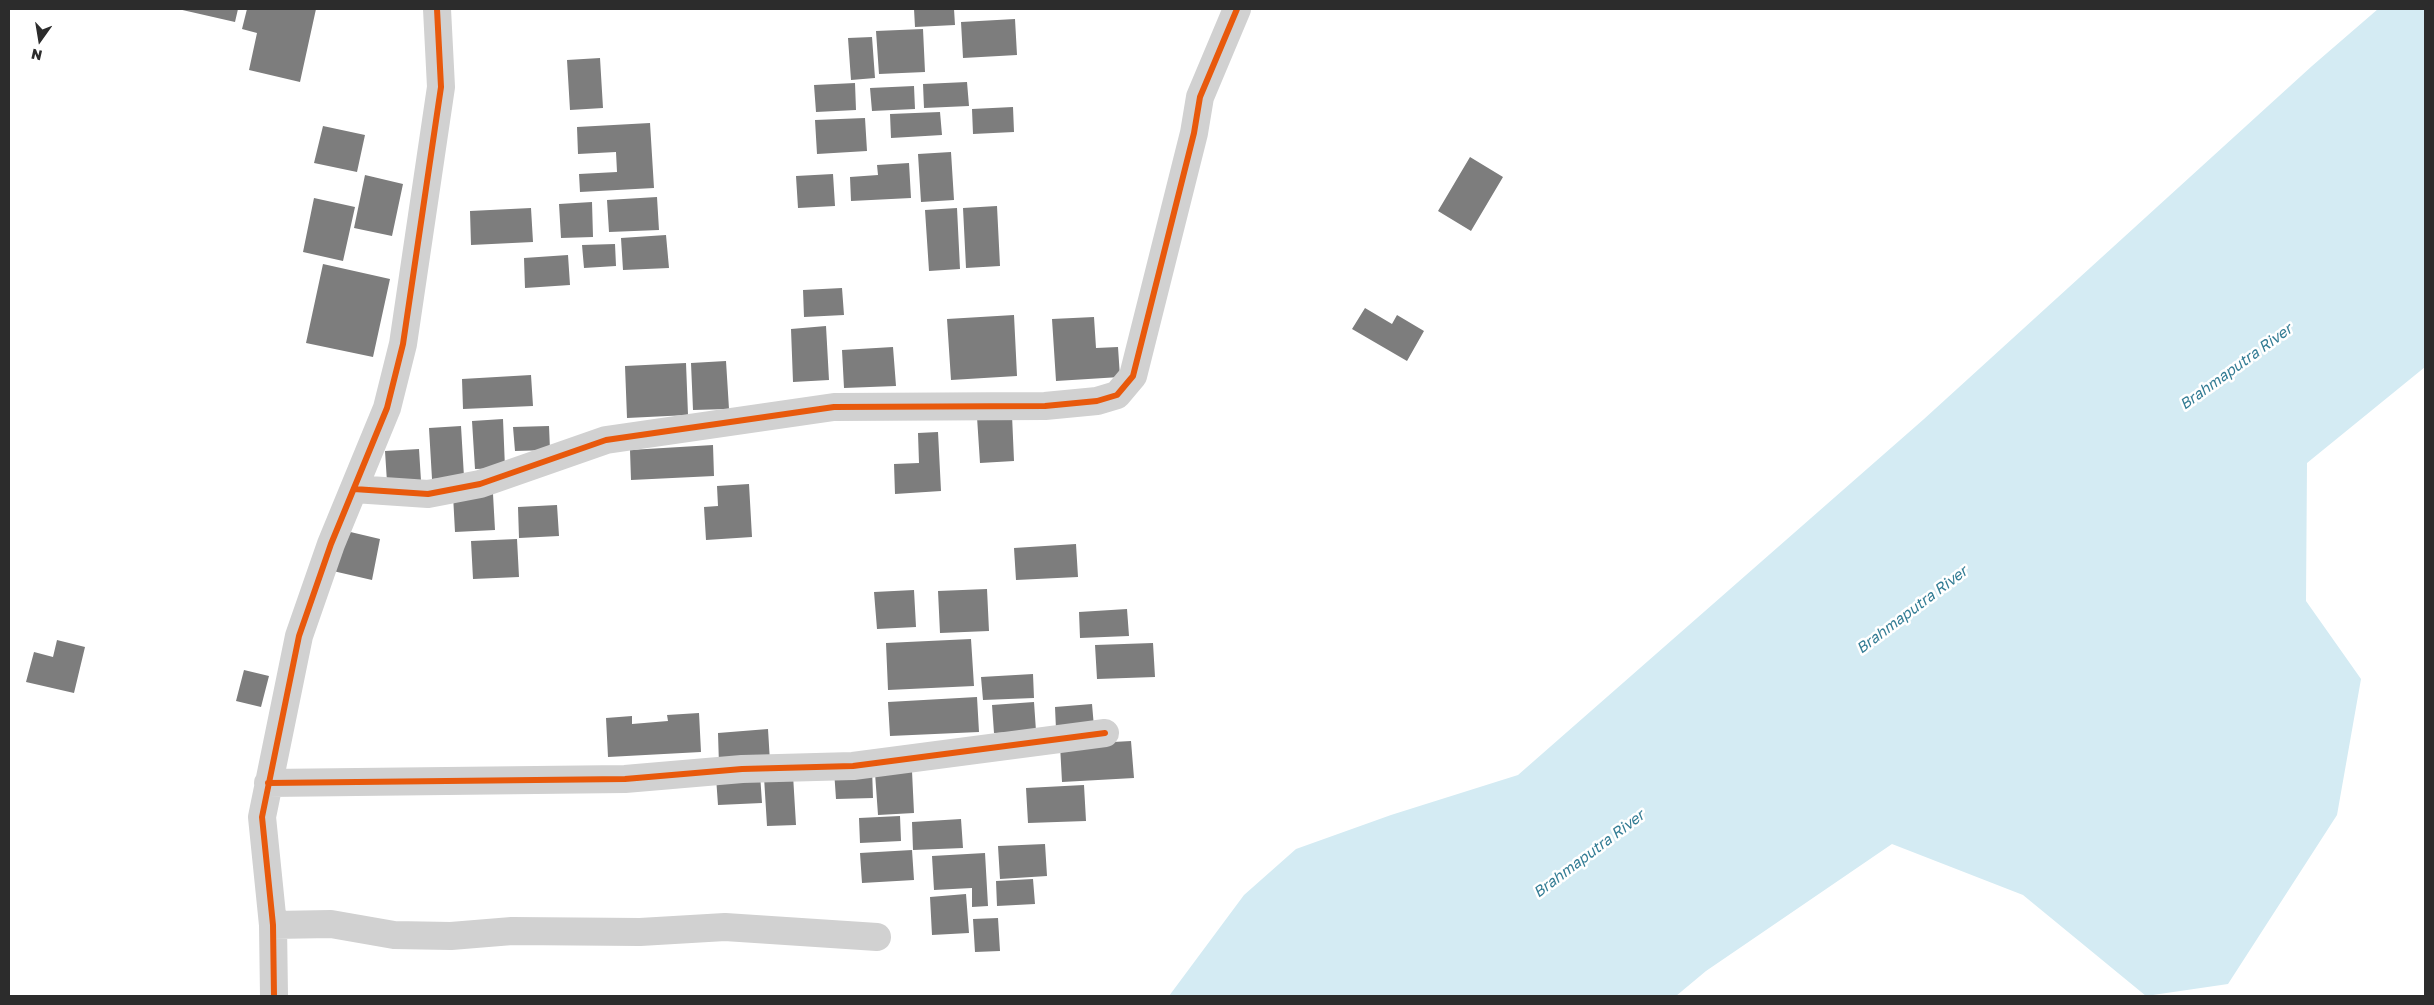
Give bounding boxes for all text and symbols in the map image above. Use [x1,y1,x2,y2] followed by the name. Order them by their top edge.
[15,15,65,65] north arrow
[29,46,44,65] text: N
[2176,320,2296,414] water label: Brahmaputra River
[1853,562,1971,658] water label: Brahmaputra River
[1530,806,1648,902] water label: Brahmaputra River

